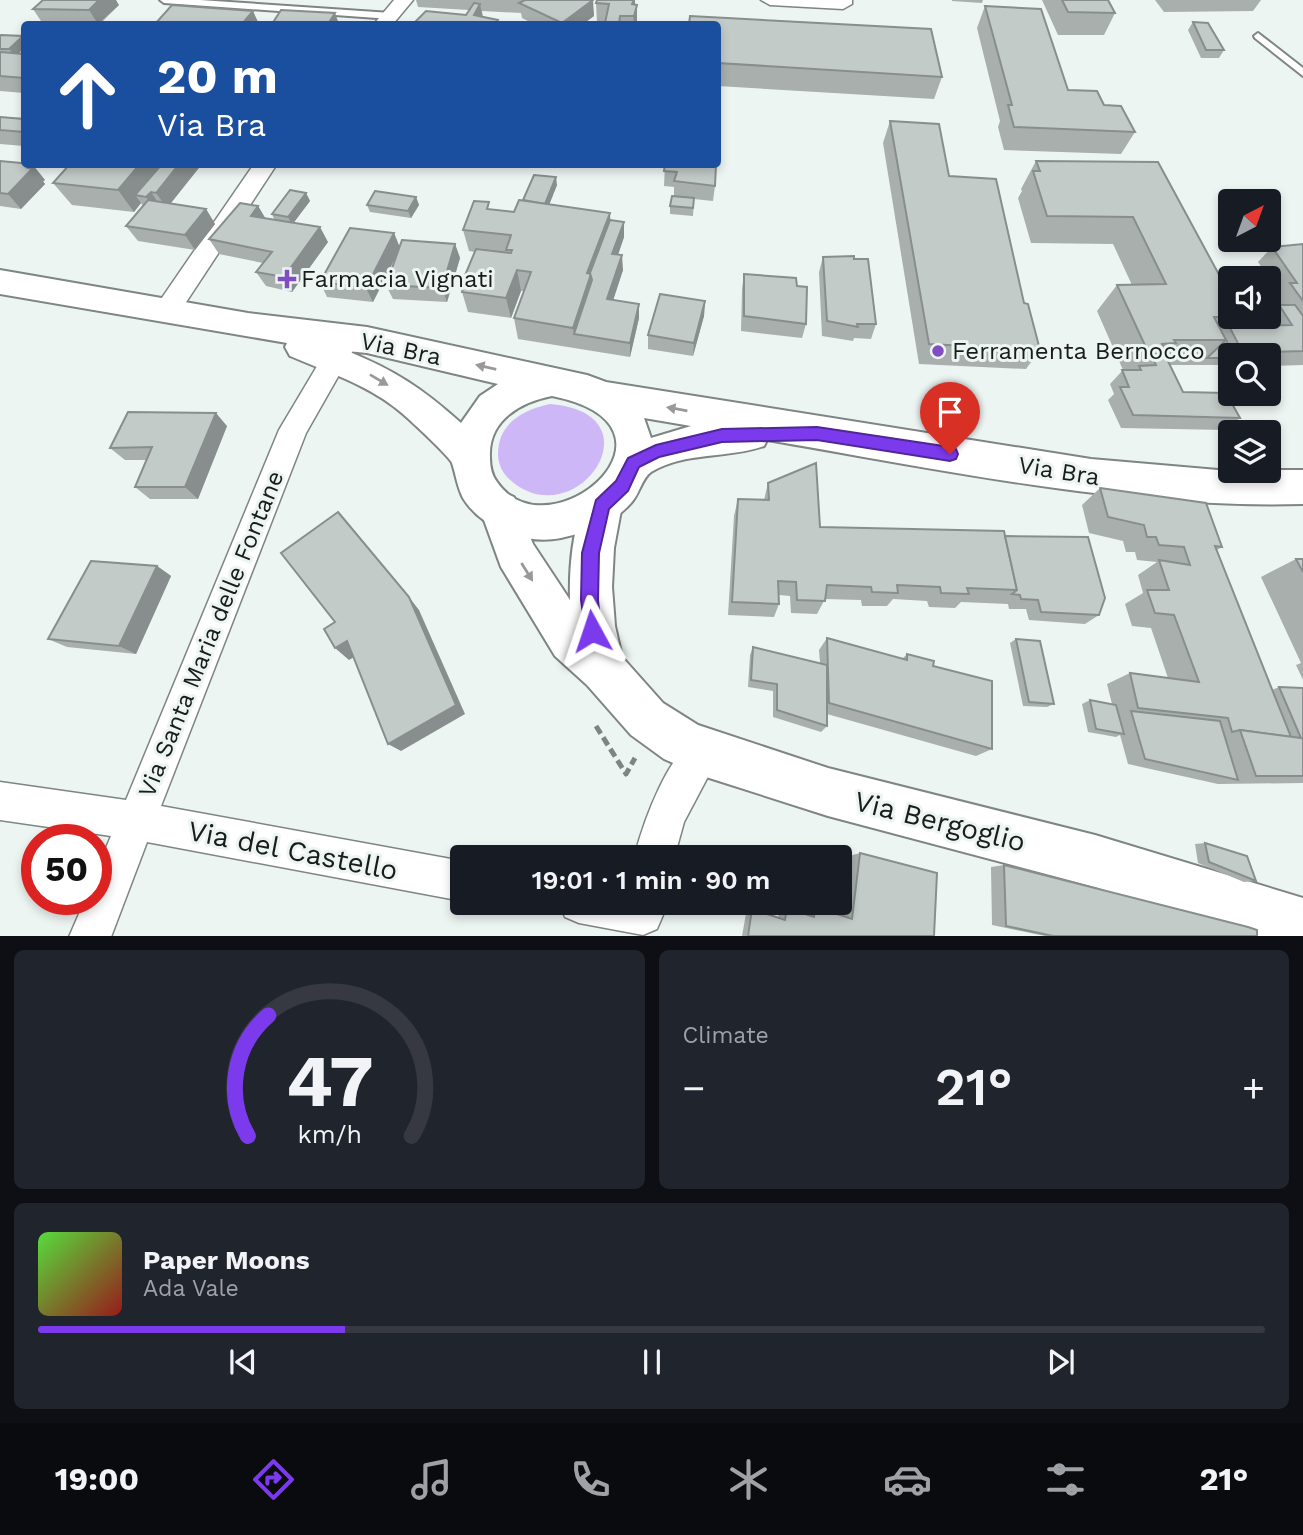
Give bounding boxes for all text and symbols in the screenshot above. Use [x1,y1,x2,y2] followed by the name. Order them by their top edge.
[157,47,278,105] text: 20 m
[42,49,133,140] icon: ahead
[157,106,266,144] text: Via Bra
[1218,189,1281,252] north arrow
[1218,189,1281,483] map controls
[301,265,494,293] place label: Farmacia Vignati
[1218,266,1281,329] button: sound
[279,271,295,287] marker: Farmacia Vignati
[358,327,444,371] street label: Via Bra
[952,337,1205,365] place label: Ferramenta Bernocco
[930,343,946,359] marker: Ferramenta Bernocco
[1218,343,1281,406] button: search
[475,361,497,372] one-way arrow
[369,374,388,387] one-way arrow
[920,382,980,454] pin
[931,393,969,431] icon: arrive
[666,403,688,414] one-way arrow
[1218,420,1281,483] button: layers
[1016,451,1102,491] street label: Via Bra
[133,467,289,801] street label: Via Santa Maria delle Fontane
[521,562,534,581] one-way arrow
[555,594,629,668] position arrow
[851,784,1029,859] street label: Via Bergoglio
[185,814,401,887] street label: Via del Castello
[21,824,112,915] speed limit sign: 50
[532,865,770,895] text: 19:01 · 1 min · 90 m
[683,1022,769,1049] text: Climate
[285,1038,373,1124] text: 47
[935,1057,1012,1118] text: 21°
[683,1066,705,1110] text: −
[1242,1066,1265,1110] text: +
[297,1119,361,1148] text: km/h
[143,1245,310,1275] text: Paper Moons
[143,1275,239,1302] text: Ada Vale
[224,1343,262,1381] icon: previous
[633,1343,671,1381] icon: pause
[1042,1343,1080,1381] icon: next
[249,1455,298,1504] icon: directions
[407,1455,456,1504] icon: music
[566,1455,615,1504] icon: phone
[724,1455,773,1504] icon: climate
[883,1455,932,1504] icon: car
[1041,1455,1090,1504] icon: filters
[55,1460,139,1498] text: 19:00
[1200,1460,1248,1498] text: 21°

